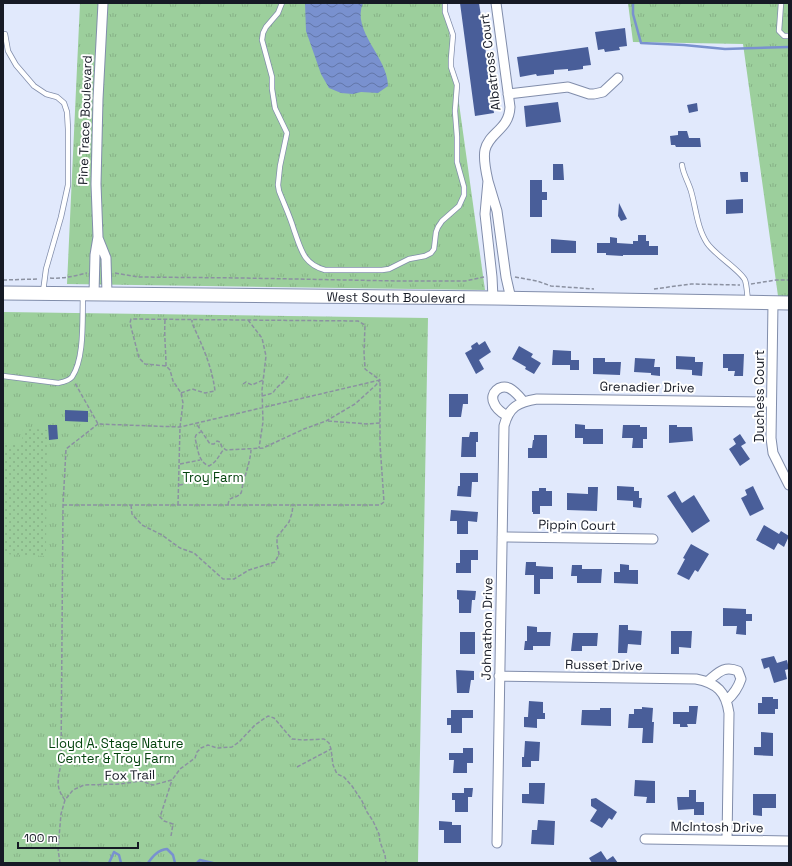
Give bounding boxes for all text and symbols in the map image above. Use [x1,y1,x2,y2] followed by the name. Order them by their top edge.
[476,12,504,112] street label: Albatross Court
[74,55,96,185] street label: Pine Trace Boulevard
[326,288,465,306] street label: West South Boulevard
[751,350,768,442] street label: Duchess Court
[599,378,695,396] street label: Grenadier Drive
[182,469,244,486] park label: Troy Farm
[538,516,616,534] street label: Pippin Court
[478,577,496,681] street label: Johnathon Drive
[565,656,643,674] street label: Russet Drive
[49,735,183,767] park label: Lloyd A. Stage Nature Center & Troy Farm
[105,766,155,784] street label: Fox Trail
[670,818,764,836] street label: McIntosh Drive
[18,824,138,850] scale bar
[24,830,58,846] text: 100 m

